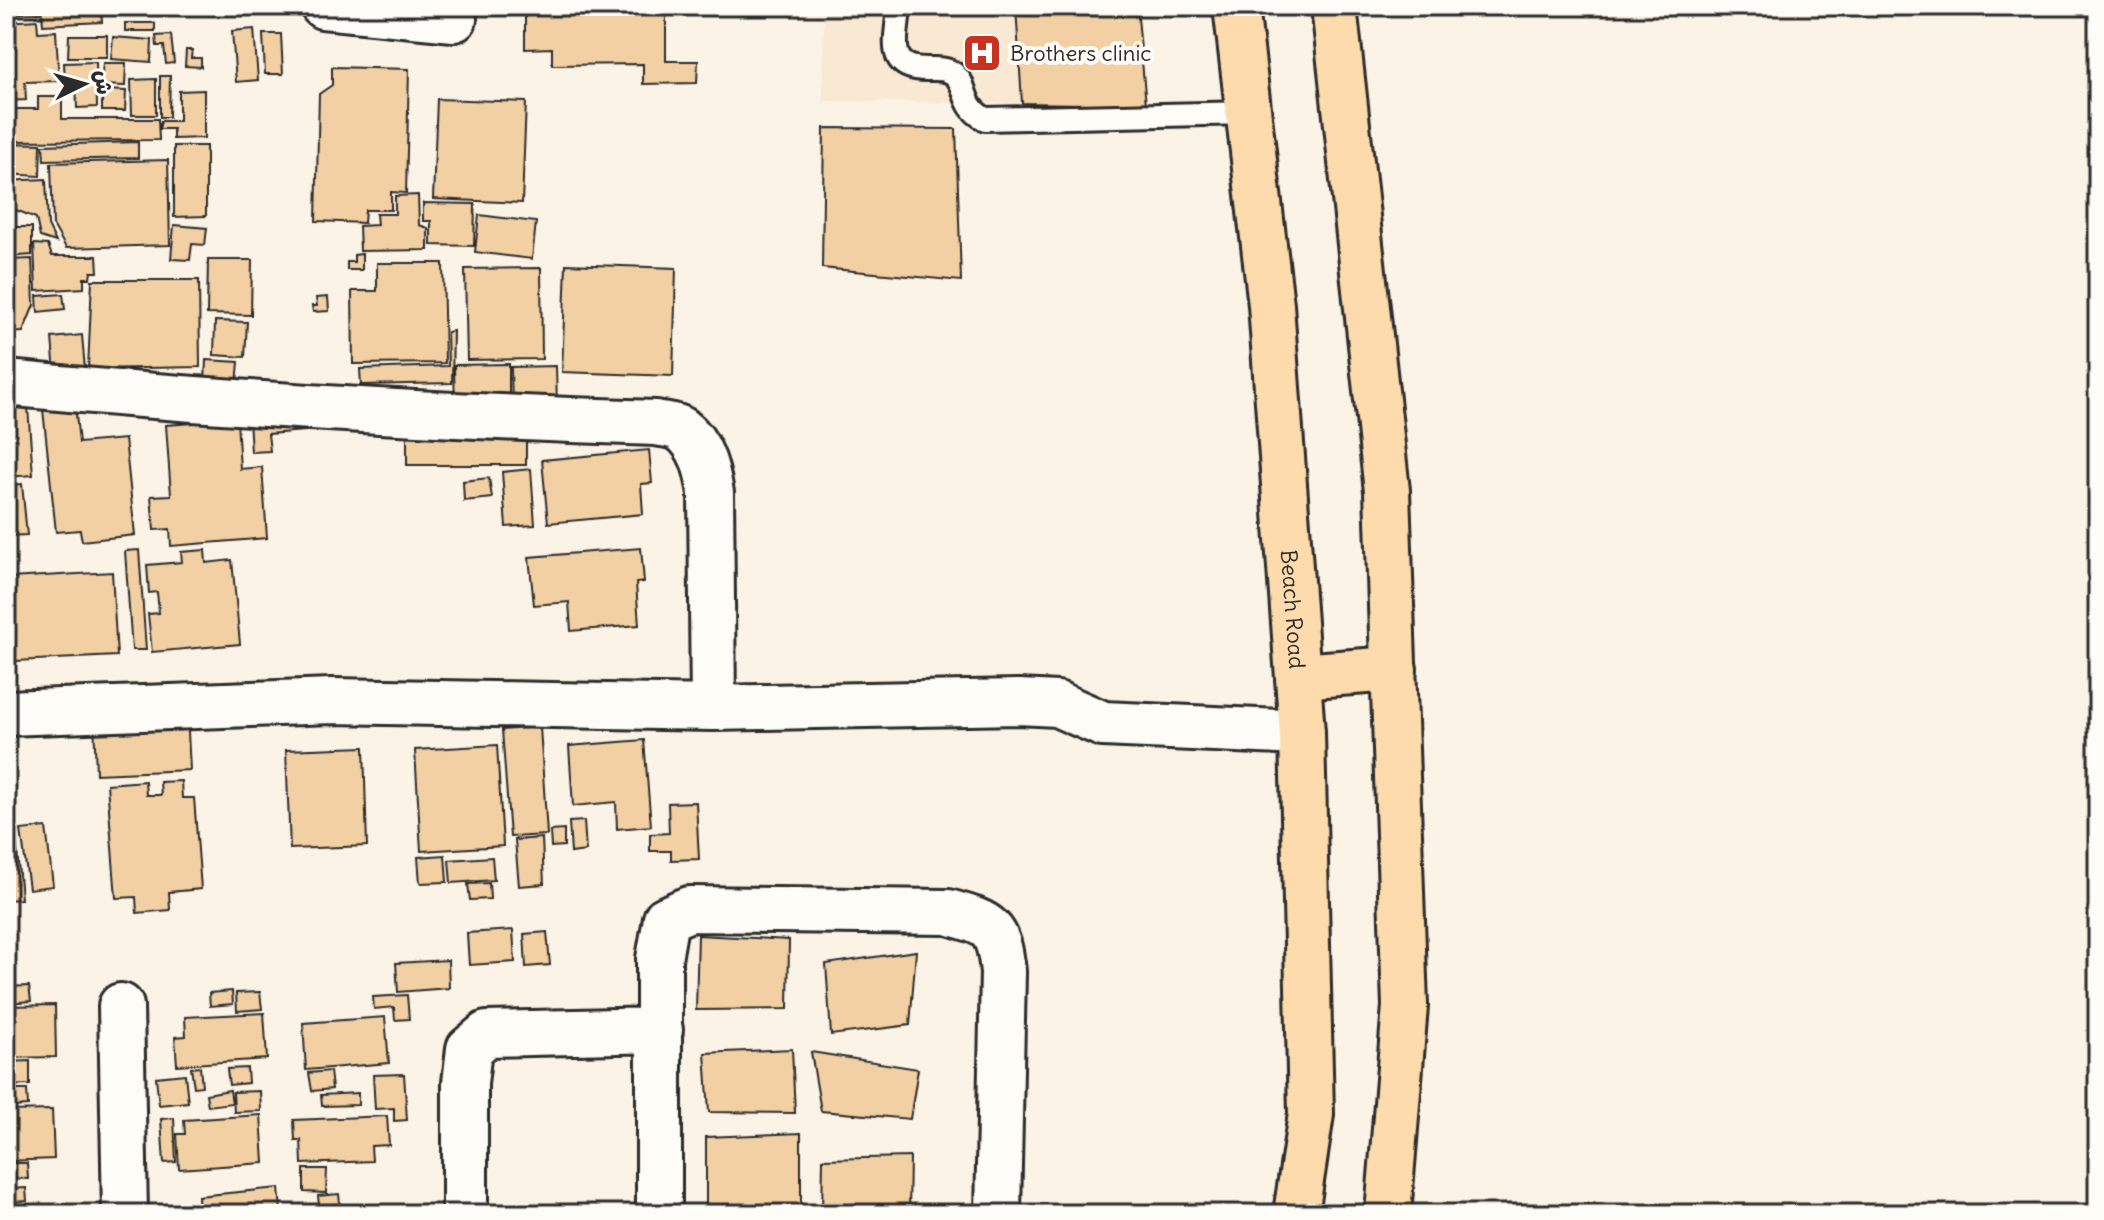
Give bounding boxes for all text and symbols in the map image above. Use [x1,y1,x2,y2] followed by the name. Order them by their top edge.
[961,32,1003,74] hospital icon: Brothers clinic
[1010,39,1152,67] place label: Brothers clinic
[44,44,124,124] north arrow
[89,69,119,96] text: ش
[1275,549,1311,670] street label: Beach Road

